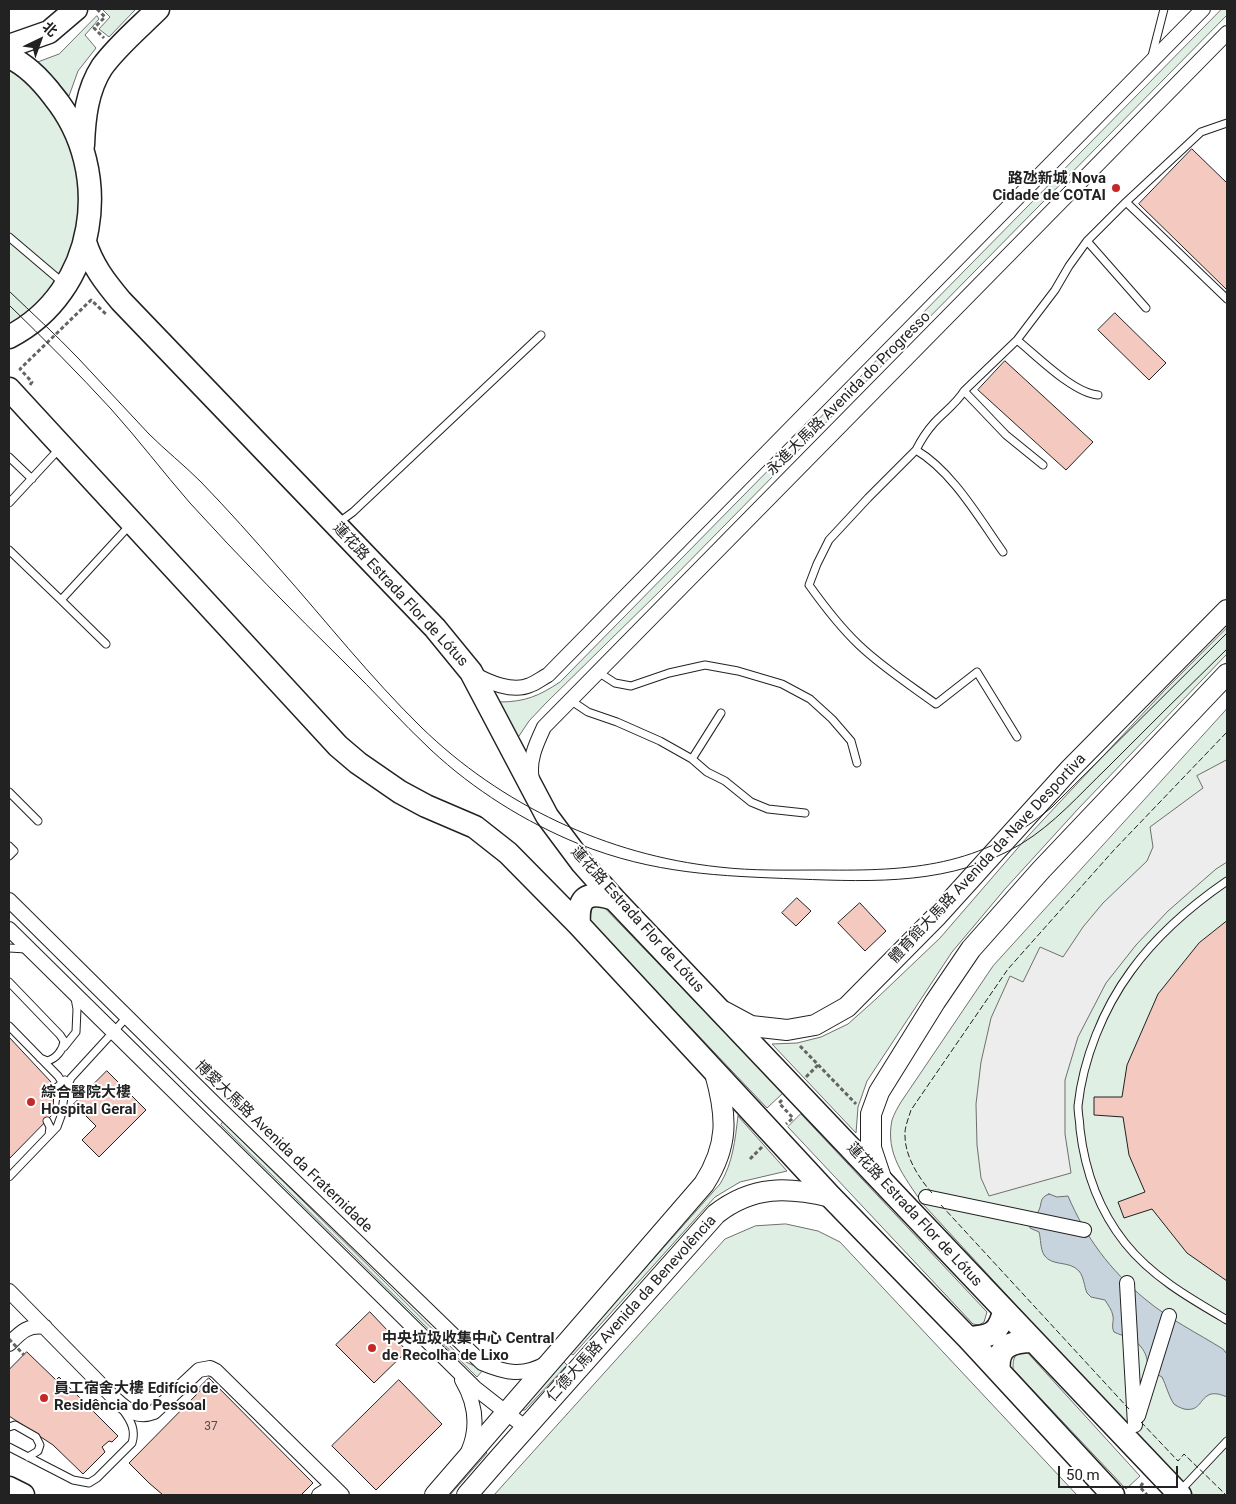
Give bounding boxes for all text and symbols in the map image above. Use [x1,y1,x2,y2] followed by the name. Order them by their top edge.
[15,15,65,65] north arrow
[39,18,61,39] text: 北
[993,170,1106,205] place label: 路氹新城 Nova Cidade de COTAI
[1110,182,1122,194] marker: 路氹新城 Nova Cidade de COTAI
[763,308,935,480] street label: 永進大馬路 Avenida do Progresso
[329,519,471,671] street label: 蓮花路 Estrada Flor de Lótus
[886,750,1090,968] street label: 體育館大馬路 Avenida da Nave Desportiva
[567,843,707,997] street label: 蓮花路 Estrada Flor de Lótus
[190,1057,376,1237] street label: 博愛大馬路 Avenida da Fraternidade
[41,1084,137,1119] place label: 綜合醫院大樓 Hospital Geral
[25,1096,37,1108] marker: 綜合醫院大樓 Hospital Geral
[843,1139,985,1291] street label: 蓮花路 Estrada Flor de Lótus
[543,1212,721,1406] street label: 仁德大馬路 Avenida da Benevolência
[382,1330,554,1365] place label: 中央垃圾收集中心 Central de Recolha de Lixo
[366,1342,378,1354] marker: 中央垃圾收集中心 Central de Recolha de Lixo
[54,1380,218,1415] place label: 員工宿舍大樓 Edifício de Residência do Pessoal
[38,1392,50,1404] marker: 員工宿舍大樓 Edifício de Residência do Pessoal
[204,1420,218,1434] house number: 37
[1061,1456,1181,1488] scale bar
[1066,1466,1100,1484] text: 50 m

